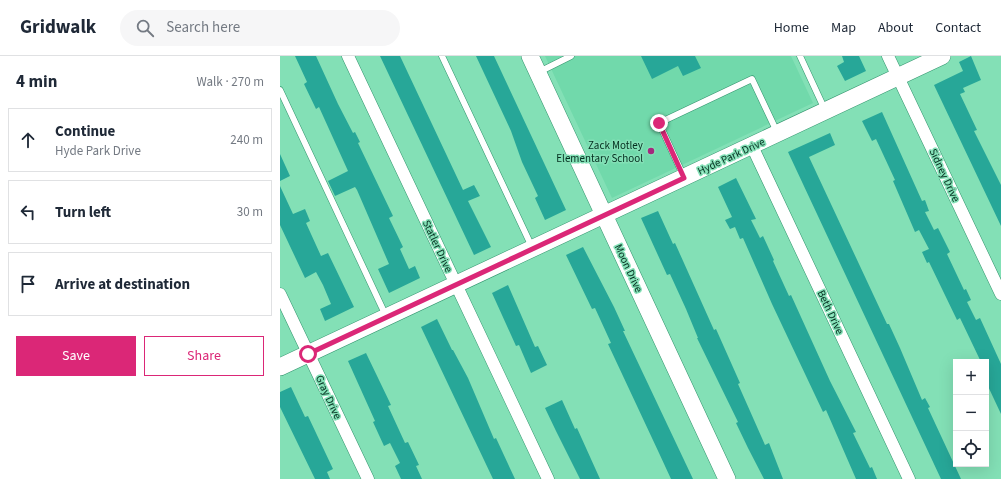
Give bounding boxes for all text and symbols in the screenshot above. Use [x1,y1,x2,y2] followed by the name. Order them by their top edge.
[120,10,400,46] search box
[20,14,96,41] text: Gridwalk
[134,17,156,39] icon: search
[166,17,240,38] text: Search here
[774,18,809,38] text: Home
[831,18,856,38] text: Map
[878,18,913,38] text: About
[935,18,981,38] text: Contact
[16,70,57,94] text: 4 min
[196,73,264,91] text: Walk · 270 m
[650,114,668,132] route end
[55,121,115,142] text: Continue
[17,129,39,151] icon: ahead
[230,131,263,149] text: 240 m
[695,134,768,179] street label: Hyde Park Drive
[556,138,643,166] place label: Zack Motley Elementary School
[55,142,141,160] text: Hyde Park Drive
[646,146,656,156] marker: Zack Motley Elementary School
[926,146,964,205] street label: Sidney Drive
[17,201,39,223] icon: left
[55,202,111,223] text: Turn left
[237,203,263,221] text: 30 m
[419,218,456,275] street label: Statler Drive
[611,241,647,295] street label: Moon Drive
[17,273,39,295] icon: arrive
[55,274,190,295] text: Arrive at destination
[814,287,848,337] street label: Beth Drive
[16,336,136,376] button: Save
[144,336,264,376] button: Share
[299,345,317,363] route start
[953,359,989,467] map controls
[953,359,989,395] button: +
[312,373,346,422] street label: Gray Drive
[953,395,989,431] button: −
[953,431,989,467] button: locate

